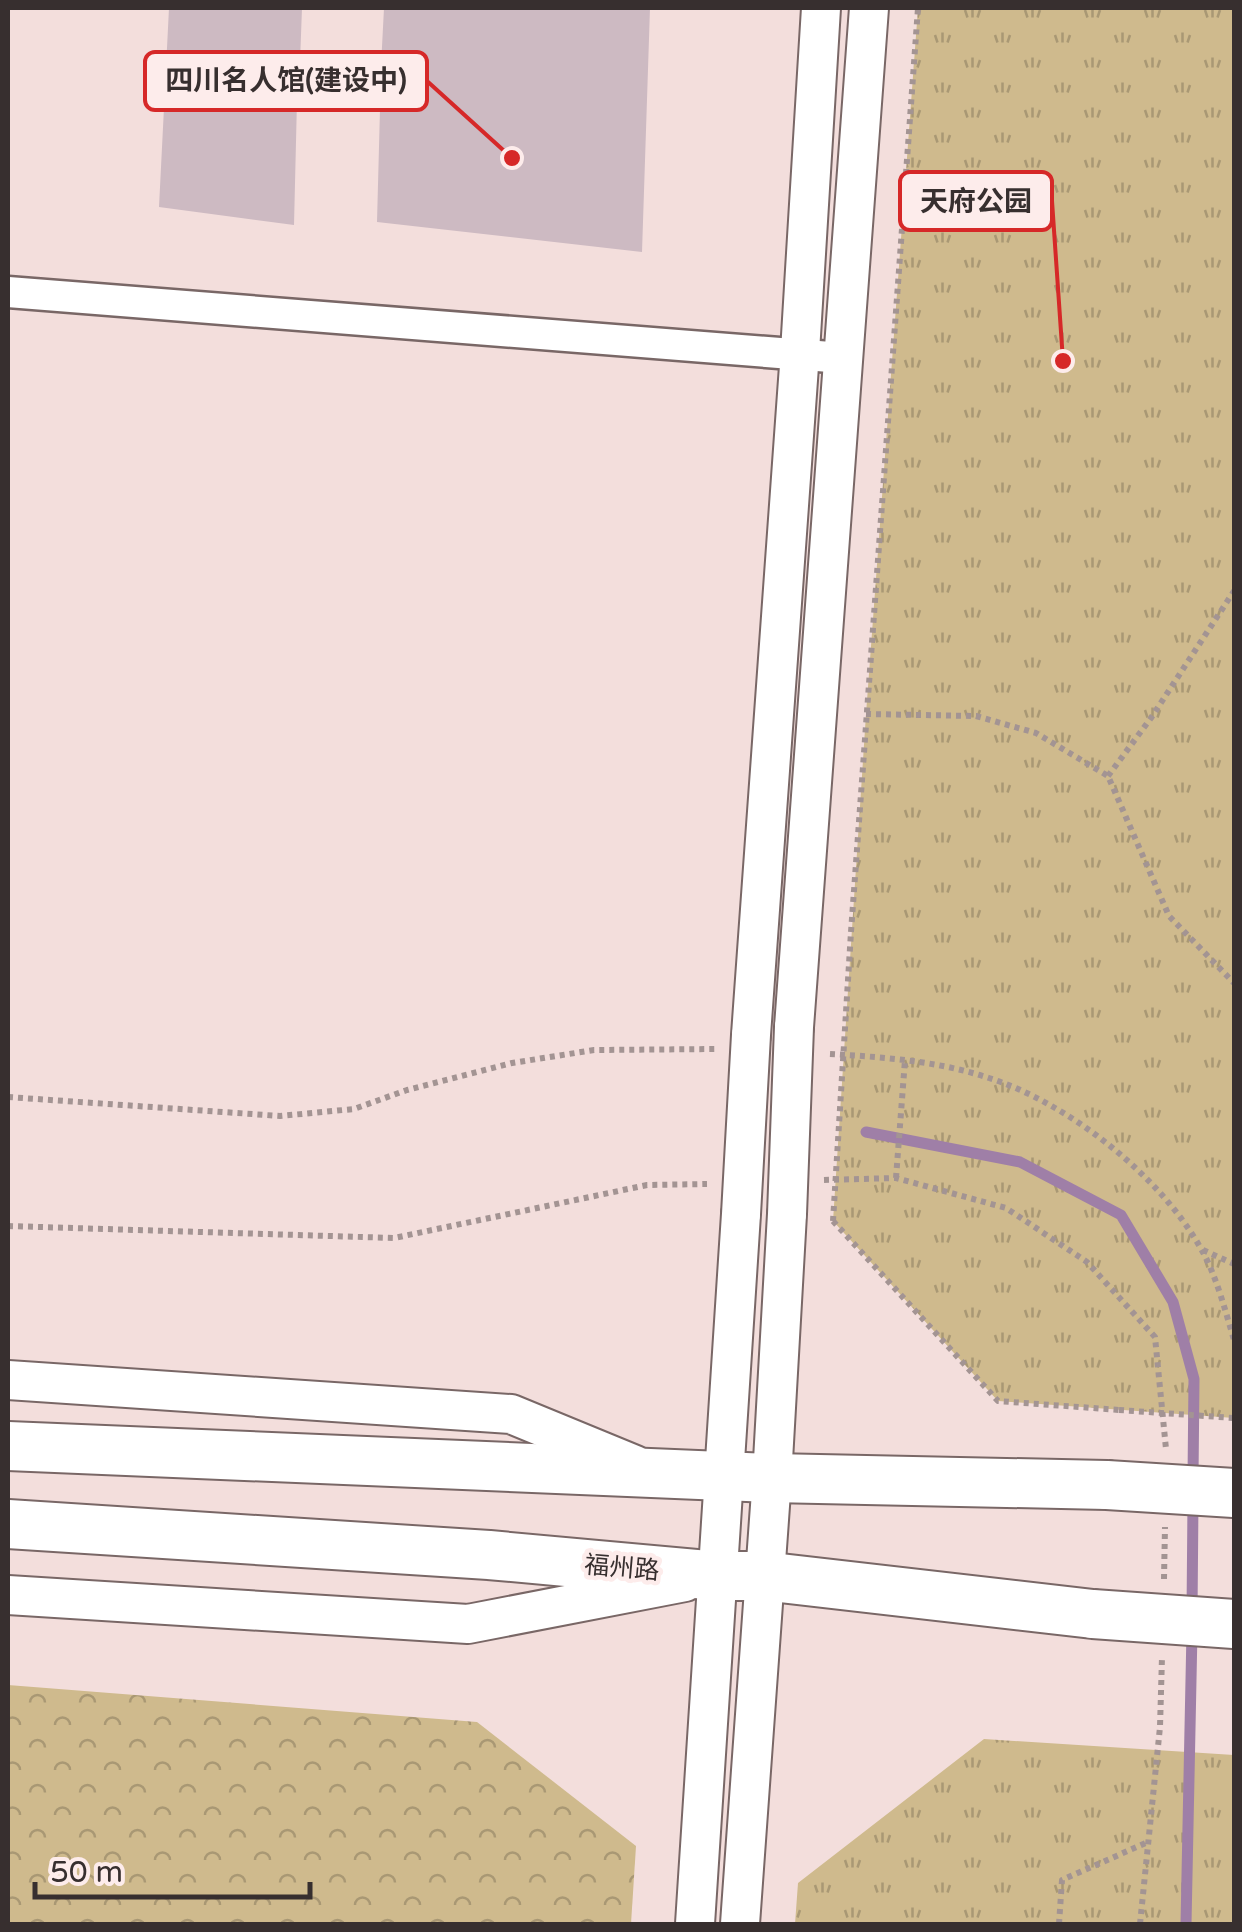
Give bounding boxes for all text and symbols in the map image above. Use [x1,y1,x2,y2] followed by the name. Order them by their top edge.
[145,52,427,110] callout: 四川名人馆(建设中)
[165,64,407,98] text: 四川名人馆(建设中)
[900,172,1052,230] callout: 天府公园
[920,185,1032,219] text: 天府公园
[583,1550,661,1586] street label: 福州路
[35,1837,310,1899] scale bar
[50,1854,123,1891] text: 50 m

